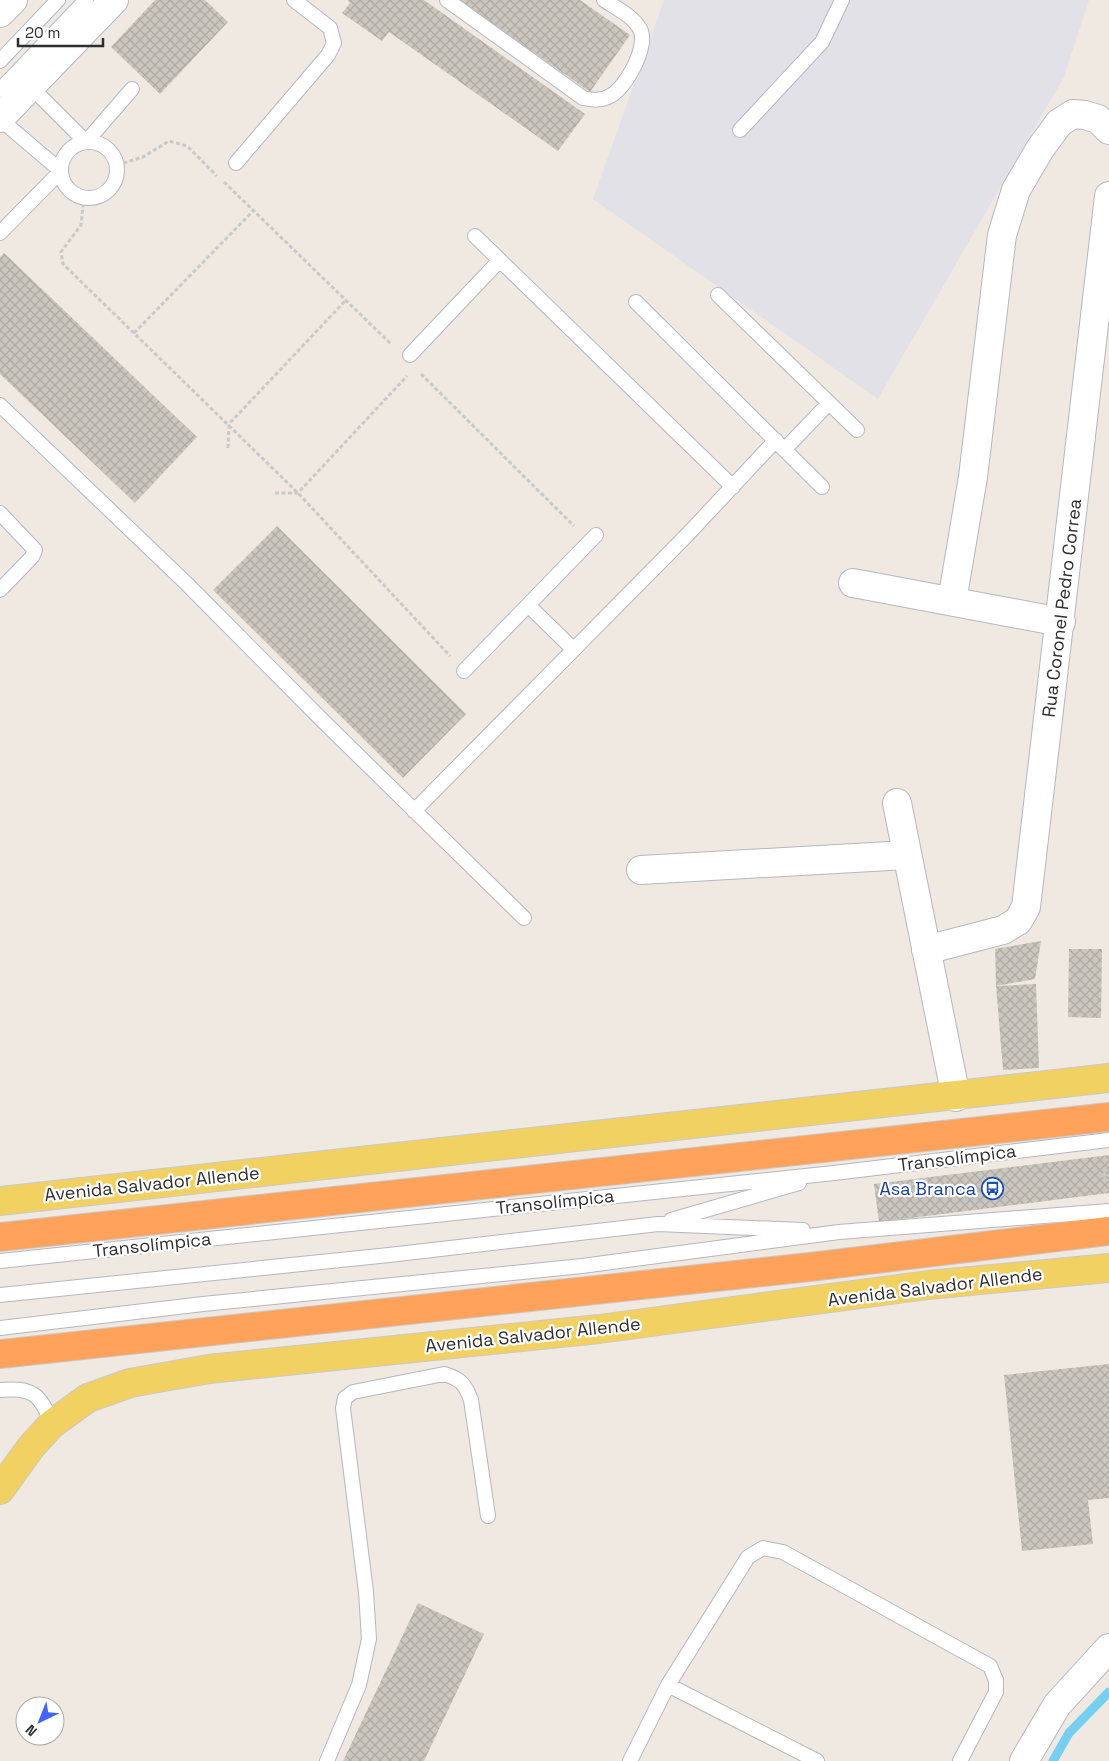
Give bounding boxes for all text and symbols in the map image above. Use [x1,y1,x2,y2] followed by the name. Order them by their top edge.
[18,15,102,47] scale bar
[25,23,60,42] text: 20 m
[1037,497,1086,719] street label: Rua Coronel Pedro Correa
[896,1139,1017,1176] street label: Transolímpica
[43,1161,261,1206] street label: Avenida Salvador Allende
[879,1177,976,1200] place label: Asa Branca
[980,1177,1004,1201] bus stop icon: Asa Branca
[495,1184,615,1219] street label: Transolímpica
[92,1227,212,1262] street label: Transolímpica
[826,1262,1044,1311] street label: Avenida Salvador Allende
[424,1312,642,1357] street label: Avenida Salvador Allende
[15,1696,65,1746] north arrow
[22,1721,41,1740] text: N

